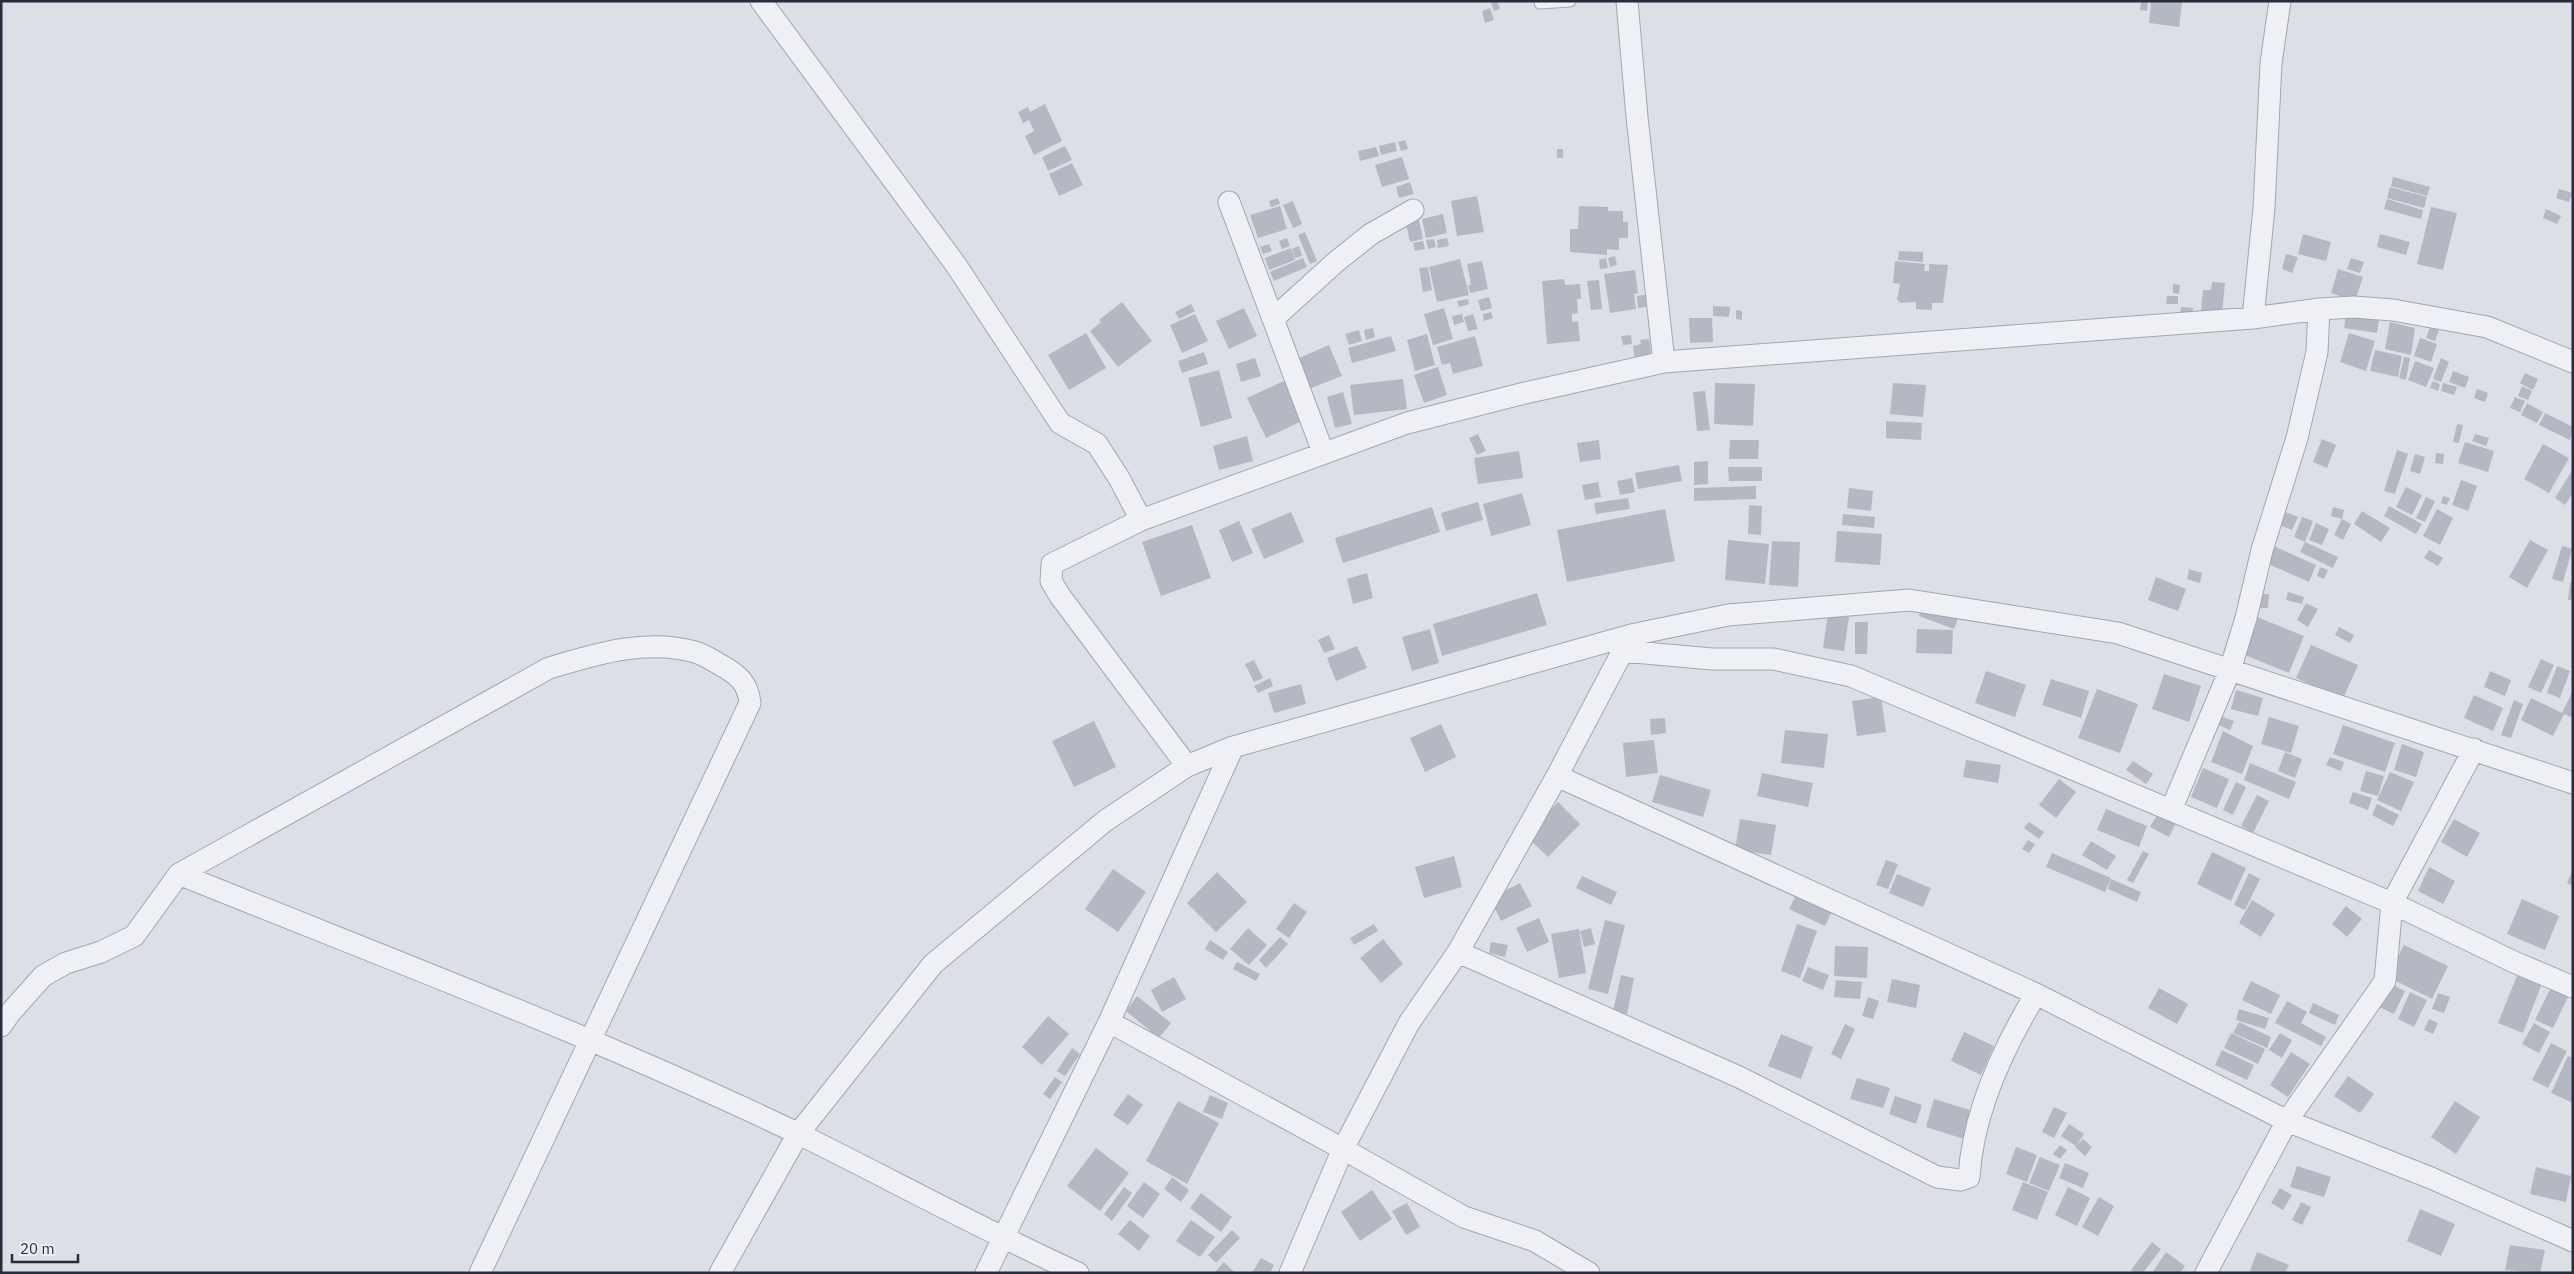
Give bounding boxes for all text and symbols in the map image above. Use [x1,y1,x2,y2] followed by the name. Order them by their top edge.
[12,1232,79,1264] scale bar
[20,1239,55,1258] text: 20 m

